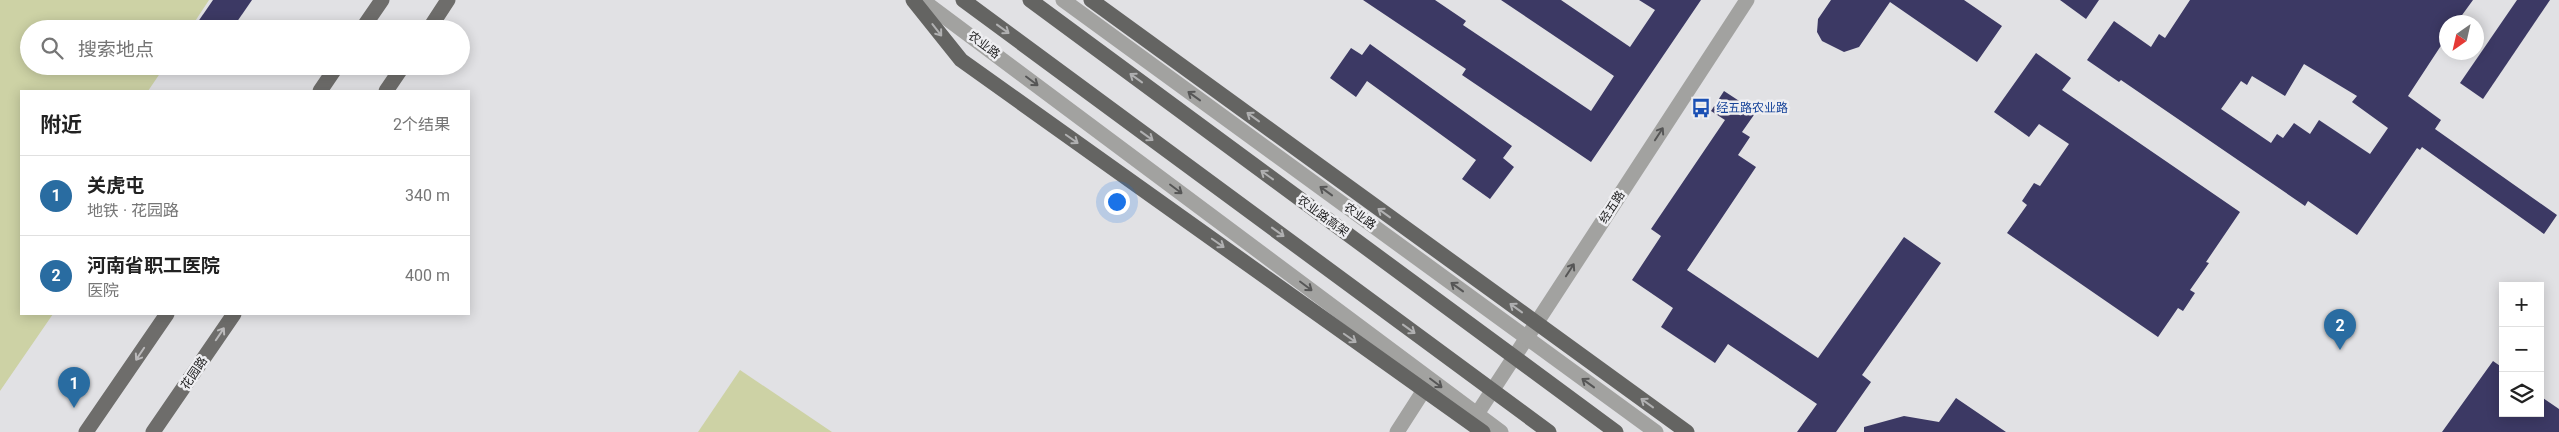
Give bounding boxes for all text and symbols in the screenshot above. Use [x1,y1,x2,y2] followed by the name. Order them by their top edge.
[2439,15,2484,60] north arrow
[20,20,470,75] search box
[932,23,942,37] one-way arrow
[996,24,1010,34] one-way arrow
[965,29,1003,61] street label: 农业路
[38,34,66,62] icon: search
[78,38,154,61] text: 搜索地点
[1129,73,1143,83] one-way arrow
[1025,75,1038,86] one-way arrow
[1188,90,1201,101] one-way arrow
[1690,97,1712,119] bus stop icon: 经五路农业路
[1716,101,1788,115] place label: 经五路农业路
[1247,112,1260,123] one-way arrow
[40,113,82,137] text: 附近
[393,115,450,134] text: 2个结果
[1654,127,1664,141] one-way arrow
[1140,131,1154,141] one-way arrow
[1064,134,1078,144] one-way arrow
[1261,169,1274,180] one-way arrow
[87,174,144,197] text: 关虎屯
[1169,183,1182,194] one-way arrow
[51,186,61,205] text: 1
[405,186,450,205] text: 340 m
[1319,186,1333,196] one-way arrow
[1596,188,1628,226] street label: 经五路
[1104,189,1130,215] your location
[1295,193,1351,239] street label: 农业路高架
[1341,200,1379,232] street label: 农业路
[87,201,179,220] text: 地铁 · 花园路
[1377,208,1391,218] one-way arrow
[1271,227,1285,237] one-way arrow
[1211,238,1225,248] one-way arrow
[87,254,220,277] text: 河南省职工医院
[1565,263,1575,277] one-way arrow
[51,266,61,285] text: 2
[405,266,450,285] text: 400 m
[87,281,119,300] text: 医院
[1299,281,1313,291] one-way arrow
[1450,282,1464,292] one-way arrow
[2499,282,2544,417] map controls
[2499,282,2544,327] button: +
[1509,303,1523,313] one-way arrow
[2324,309,2356,350] pin: 2
[1402,323,1415,334] one-way arrow
[215,327,225,341] one-way arrow
[2499,327,2544,372] button: −
[1343,333,1357,343] one-way arrow
[135,347,145,361] one-way arrow
[178,354,210,392] street label: 花园路
[58,367,90,408] pin: 1
[2499,372,2544,417] button: layers
[1429,378,1442,389] one-way arrow
[1581,378,1595,388] one-way arrow
[1641,398,1655,409] one-way arrow

